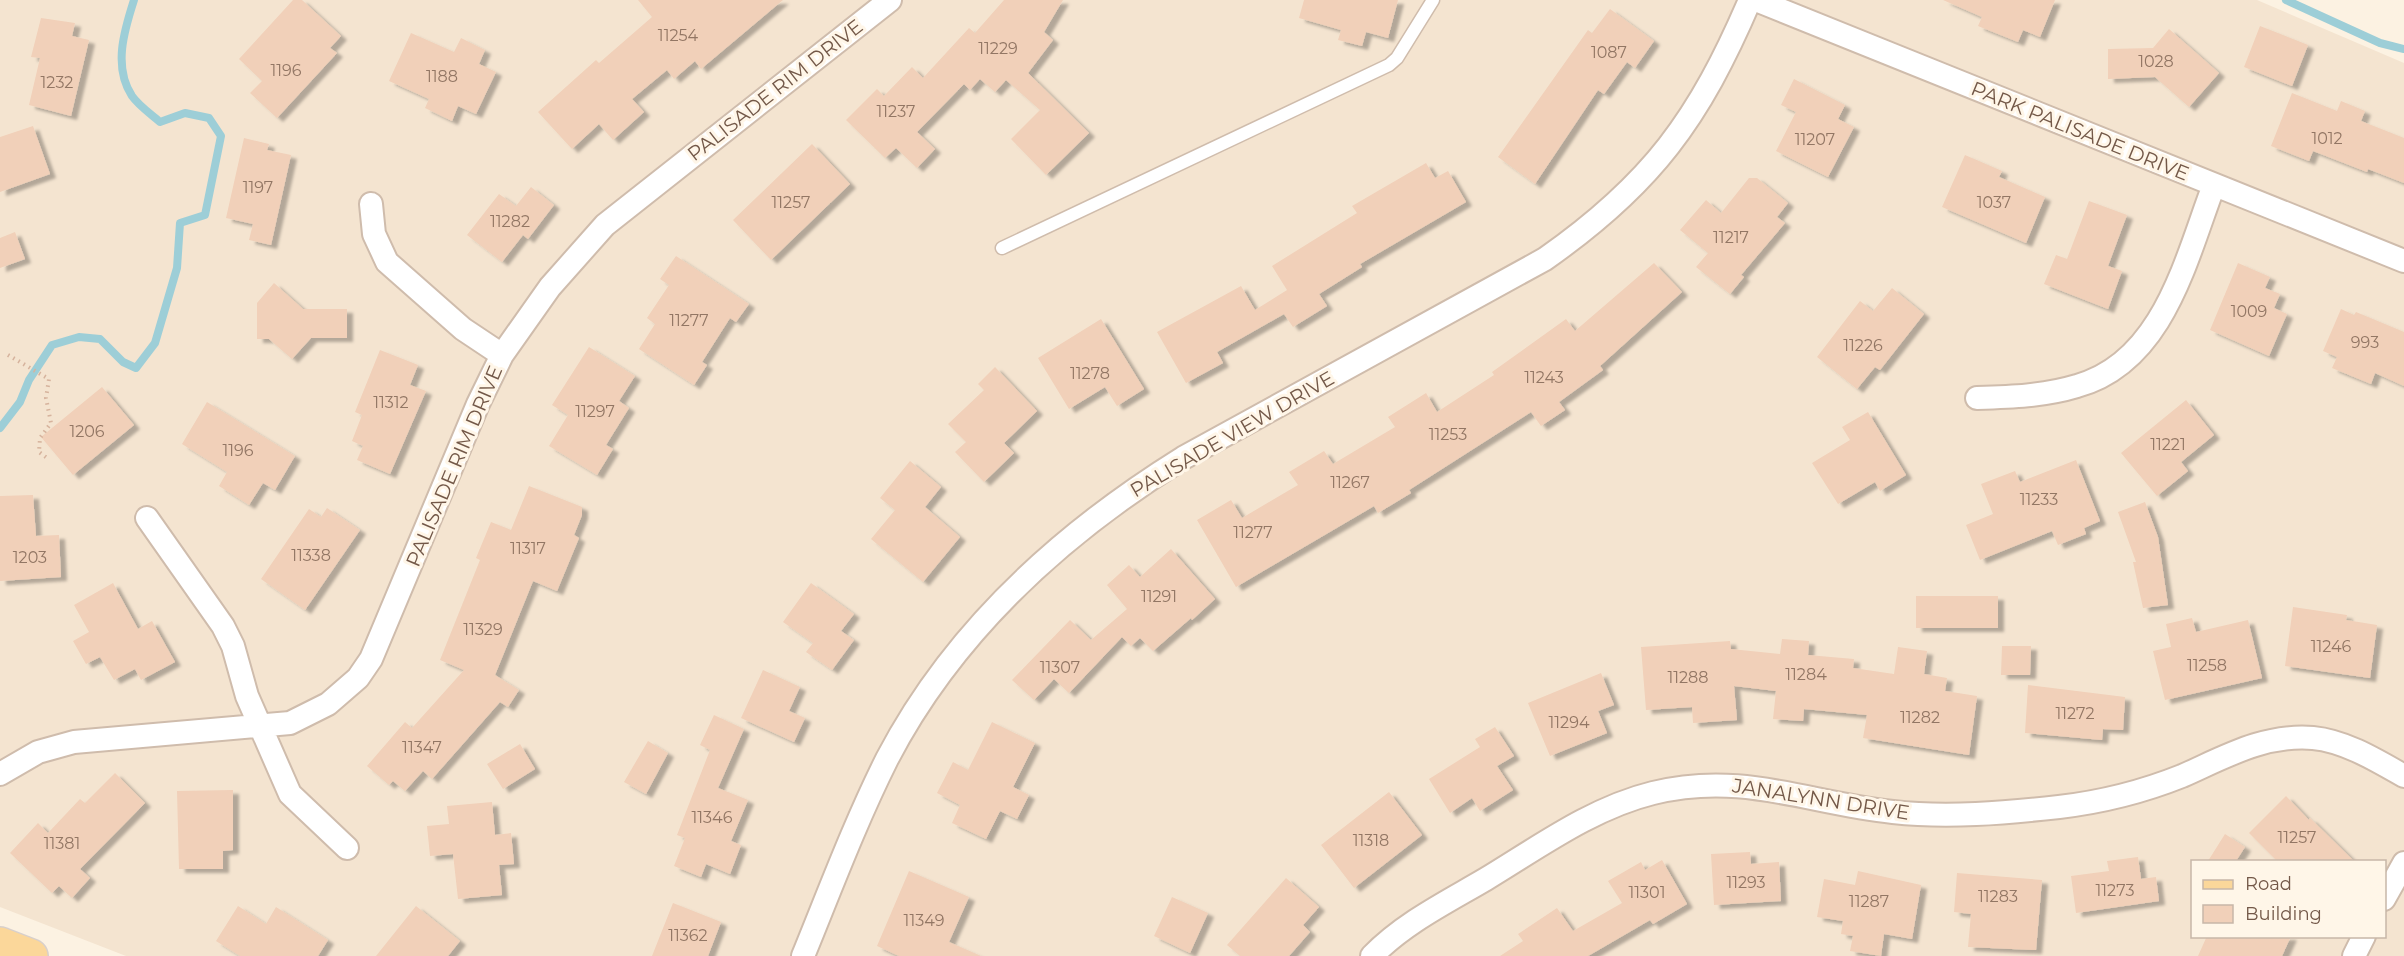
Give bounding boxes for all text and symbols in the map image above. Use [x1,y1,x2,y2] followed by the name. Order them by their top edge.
[683,14,867,166] street label: PALISADE RIM DRIVE
[658,26,699,45] house number: 11254
[978,39,1018,58] house number: 11229
[1591,43,1627,62] house number: 1087
[2138,52,2174,71] house number: 1028
[270,61,302,80] house number: 1196
[426,67,458,86] house number: 1188
[41,73,73,92] house number: 1232
[1968,76,2192,186] street label: PARK PALISADE DRIVE
[877,102,915,121] house number: 11237
[2311,129,2343,148] house number: 1012
[1795,130,1835,149] house number: 11207
[243,178,273,197] house number: 1197
[772,193,810,212] house number: 11257
[1977,193,2011,212] house number: 1037
[490,212,530,231] house number: 11282
[1713,228,1749,247] house number: 11217
[2231,302,2267,321] house number: 1009
[669,311,709,330] house number: 11277
[2351,333,2379,352] house number: 993
[1843,336,1883,355] house number: 11226
[401,362,507,570] street label: PALISADE RIM DRIVE
[1070,364,1110,383] house number: 11278
[1126,366,1338,502] street label: PALISADE VIEW DRIVE
[1524,368,1564,387] house number: 11243
[373,393,409,412] house number: 11312
[575,402,615,421] house number: 11297
[69,422,105,441] house number: 1206
[1429,425,1467,444] house number: 11253
[2150,435,2186,454] house number: 11221
[222,441,254,460] house number: 1196
[1330,473,1370,492] house number: 11267
[2020,490,2058,509] house number: 11233
[1233,523,1273,542] house number: 11277
[510,539,546,558] house number: 11317
[291,546,331,565] house number: 11338
[13,548,47,567] house number: 1203
[1141,587,1177,606] house number: 11291
[463,620,503,639] house number: 11329
[2311,637,2352,656] house number: 11246
[2187,656,2227,675] house number: 11258
[1040,658,1080,677] house number: 11307
[1785,665,1827,684] house number: 11284
[1667,668,1709,687] house number: 11288
[2055,704,2095,723] house number: 11272
[1900,708,1940,727] house number: 11282
[1549,713,1590,732] house number: 11294
[402,738,442,757] house number: 11347
[1730,773,1911,825] street label: JANALYNN DRIVE
[692,808,733,827] house number: 11346
[2278,828,2316,847] house number: 11257
[1353,831,1389,850] house number: 11318
[44,834,80,853] house number: 11381
[2191,860,2386,938] legend
[1726,873,1766,892] house number: 11293
[2245,873,2292,895] text: Road
[2096,881,2134,900] house number: 11273
[1629,883,1665,902] house number: 11301
[1978,887,2018,906] house number: 11283
[1849,892,1889,911] house number: 11287
[2245,903,2322,925] text: Building
[904,911,944,930] house number: 11349
[668,926,708,945] house number: 11362

